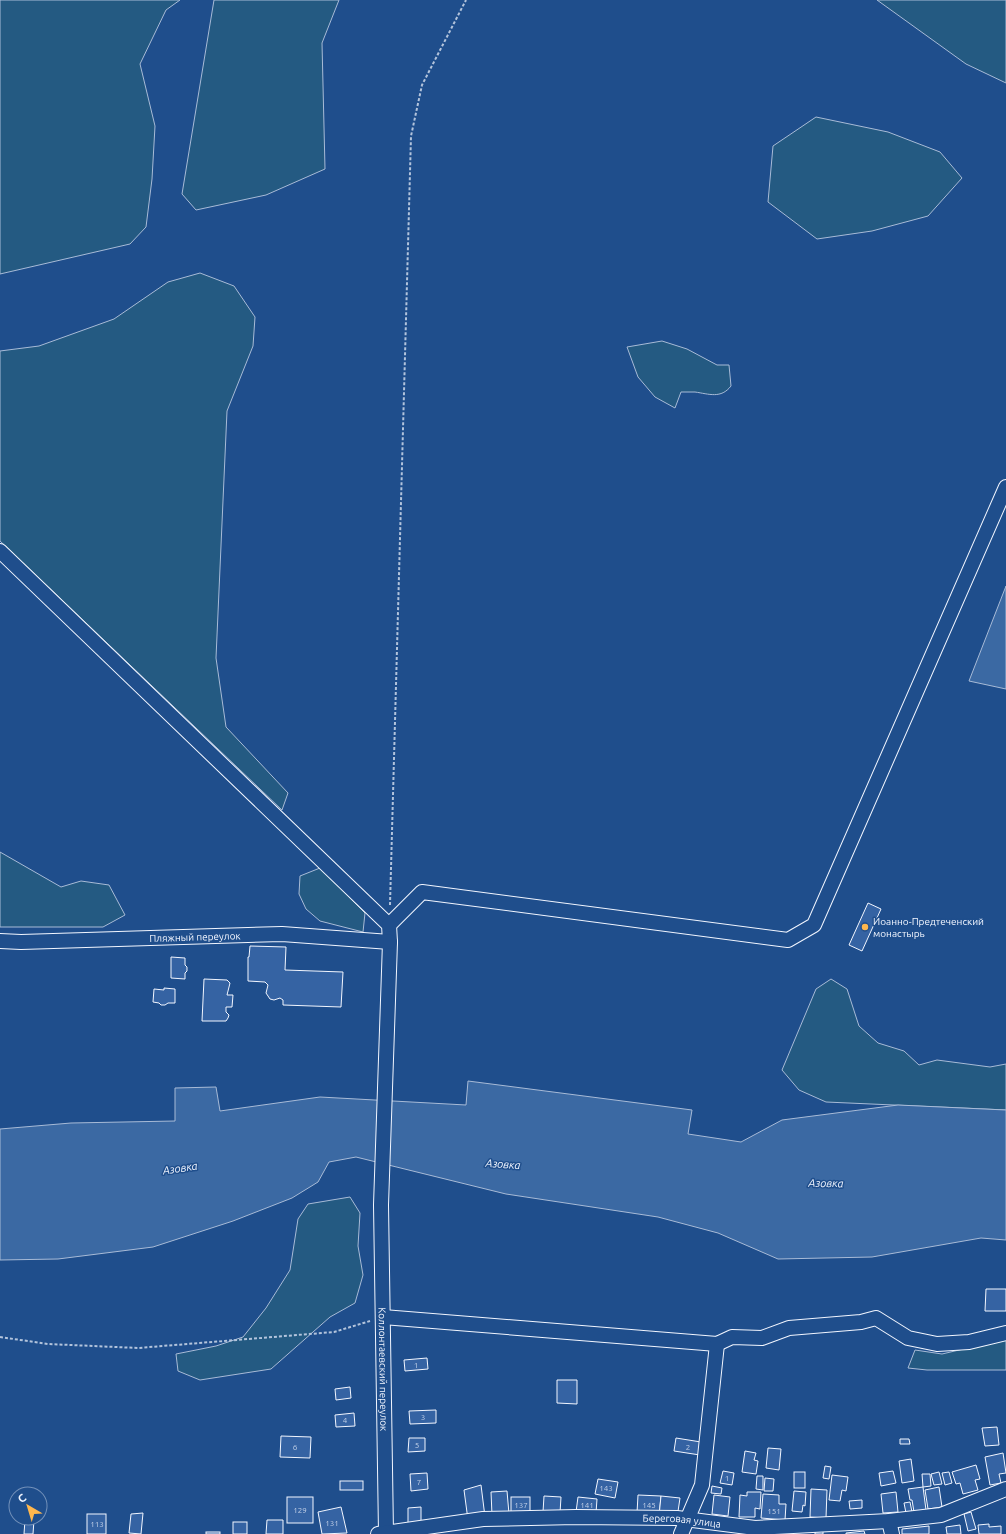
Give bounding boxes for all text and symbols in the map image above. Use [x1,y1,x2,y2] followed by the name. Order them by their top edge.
[873,916,984,939] place label: Иоанно-Предтеченский монастырь
[860,922,870,932] marker: Иоанно-Предтеченский монастырь
[149,930,241,944] street label: Пляжный переулок
[484,1157,521,1171] water label: Азовка
[161,1160,198,1177] water label: Азовка
[807,1177,844,1189] water label: Азовка
[377,1307,389,1431] street label: Коллонтаевский переулок
[414,1361,418,1370] house number: 1
[421,1413,425,1422] house number: 3
[343,1416,348,1425] house number: 4
[415,1441,419,1450] house number: 5
[293,1443,298,1452] house number: 6
[686,1443,690,1452] house number: 2
[725,1474,729,1483] house number: 1
[417,1478,421,1487] house number: 7
[599,1484,613,1493] house number: 143
[8,1486,48,1526] north arrow
[15,1491,28,1505] text: С
[514,1501,528,1510] house number: 137
[580,1501,594,1510] house number: 141
[642,1501,656,1510] house number: 145
[293,1506,307,1515] house number: 129
[767,1507,781,1516] house number: 151
[642,1513,722,1530] street label: Береговая улица
[325,1519,339,1528] house number: 131
[90,1520,104,1529] house number: 113

